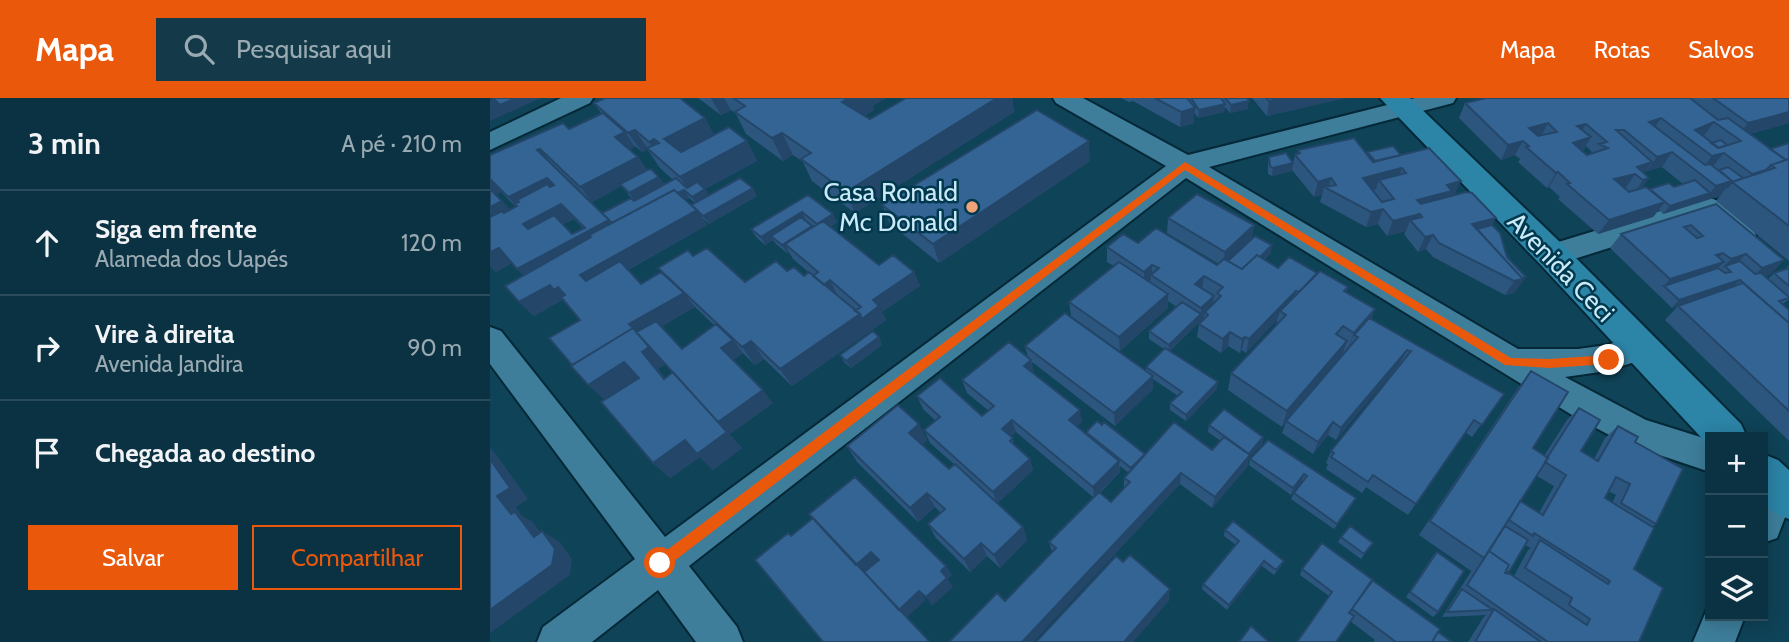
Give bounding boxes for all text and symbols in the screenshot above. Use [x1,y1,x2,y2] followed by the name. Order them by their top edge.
[156,18,646,81] search box
[35,29,114,69] text: Mapa
[180,30,218,68] icon: search
[236,33,392,65] text: Pesquisar aqui
[1500,35,1556,64] text: Mapa
[1594,35,1650,64] text: Rotas
[1688,35,1754,64] text: Salvos
[28,125,101,162] text: 3 min
[341,130,462,158] text: A pé · 210 m
[823,176,958,238] place label: Casa Ronald Mc Donald
[964,199,980,215] marker: Casa Ronald Mc Donald
[1501,206,1621,328] street label: Avenida Ceci
[95,213,257,245] text: Siga em frente
[28,224,66,262] icon: ahead
[401,229,462,257] text: 120 m
[95,245,288,273] text: Alameda dos Uapés
[95,318,235,350] text: Vire à direita
[28,329,66,367] icon: right
[408,334,462,362] text: 90 m
[1593,344,1624,375] route end
[95,350,243,378] text: Avenida Jandira
[1705,432,1768,621] map controls
[1705,432,1768,495] button: +
[28,434,66,472] icon: arrive
[95,437,315,469] text: Chegada ao destino
[1705,495,1768,558] button: −
[28,525,238,590] button: Salvar
[252,525,462,590] button: Compartilhar
[644,547,675,578] route start
[1705,558,1768,621] button: layers

